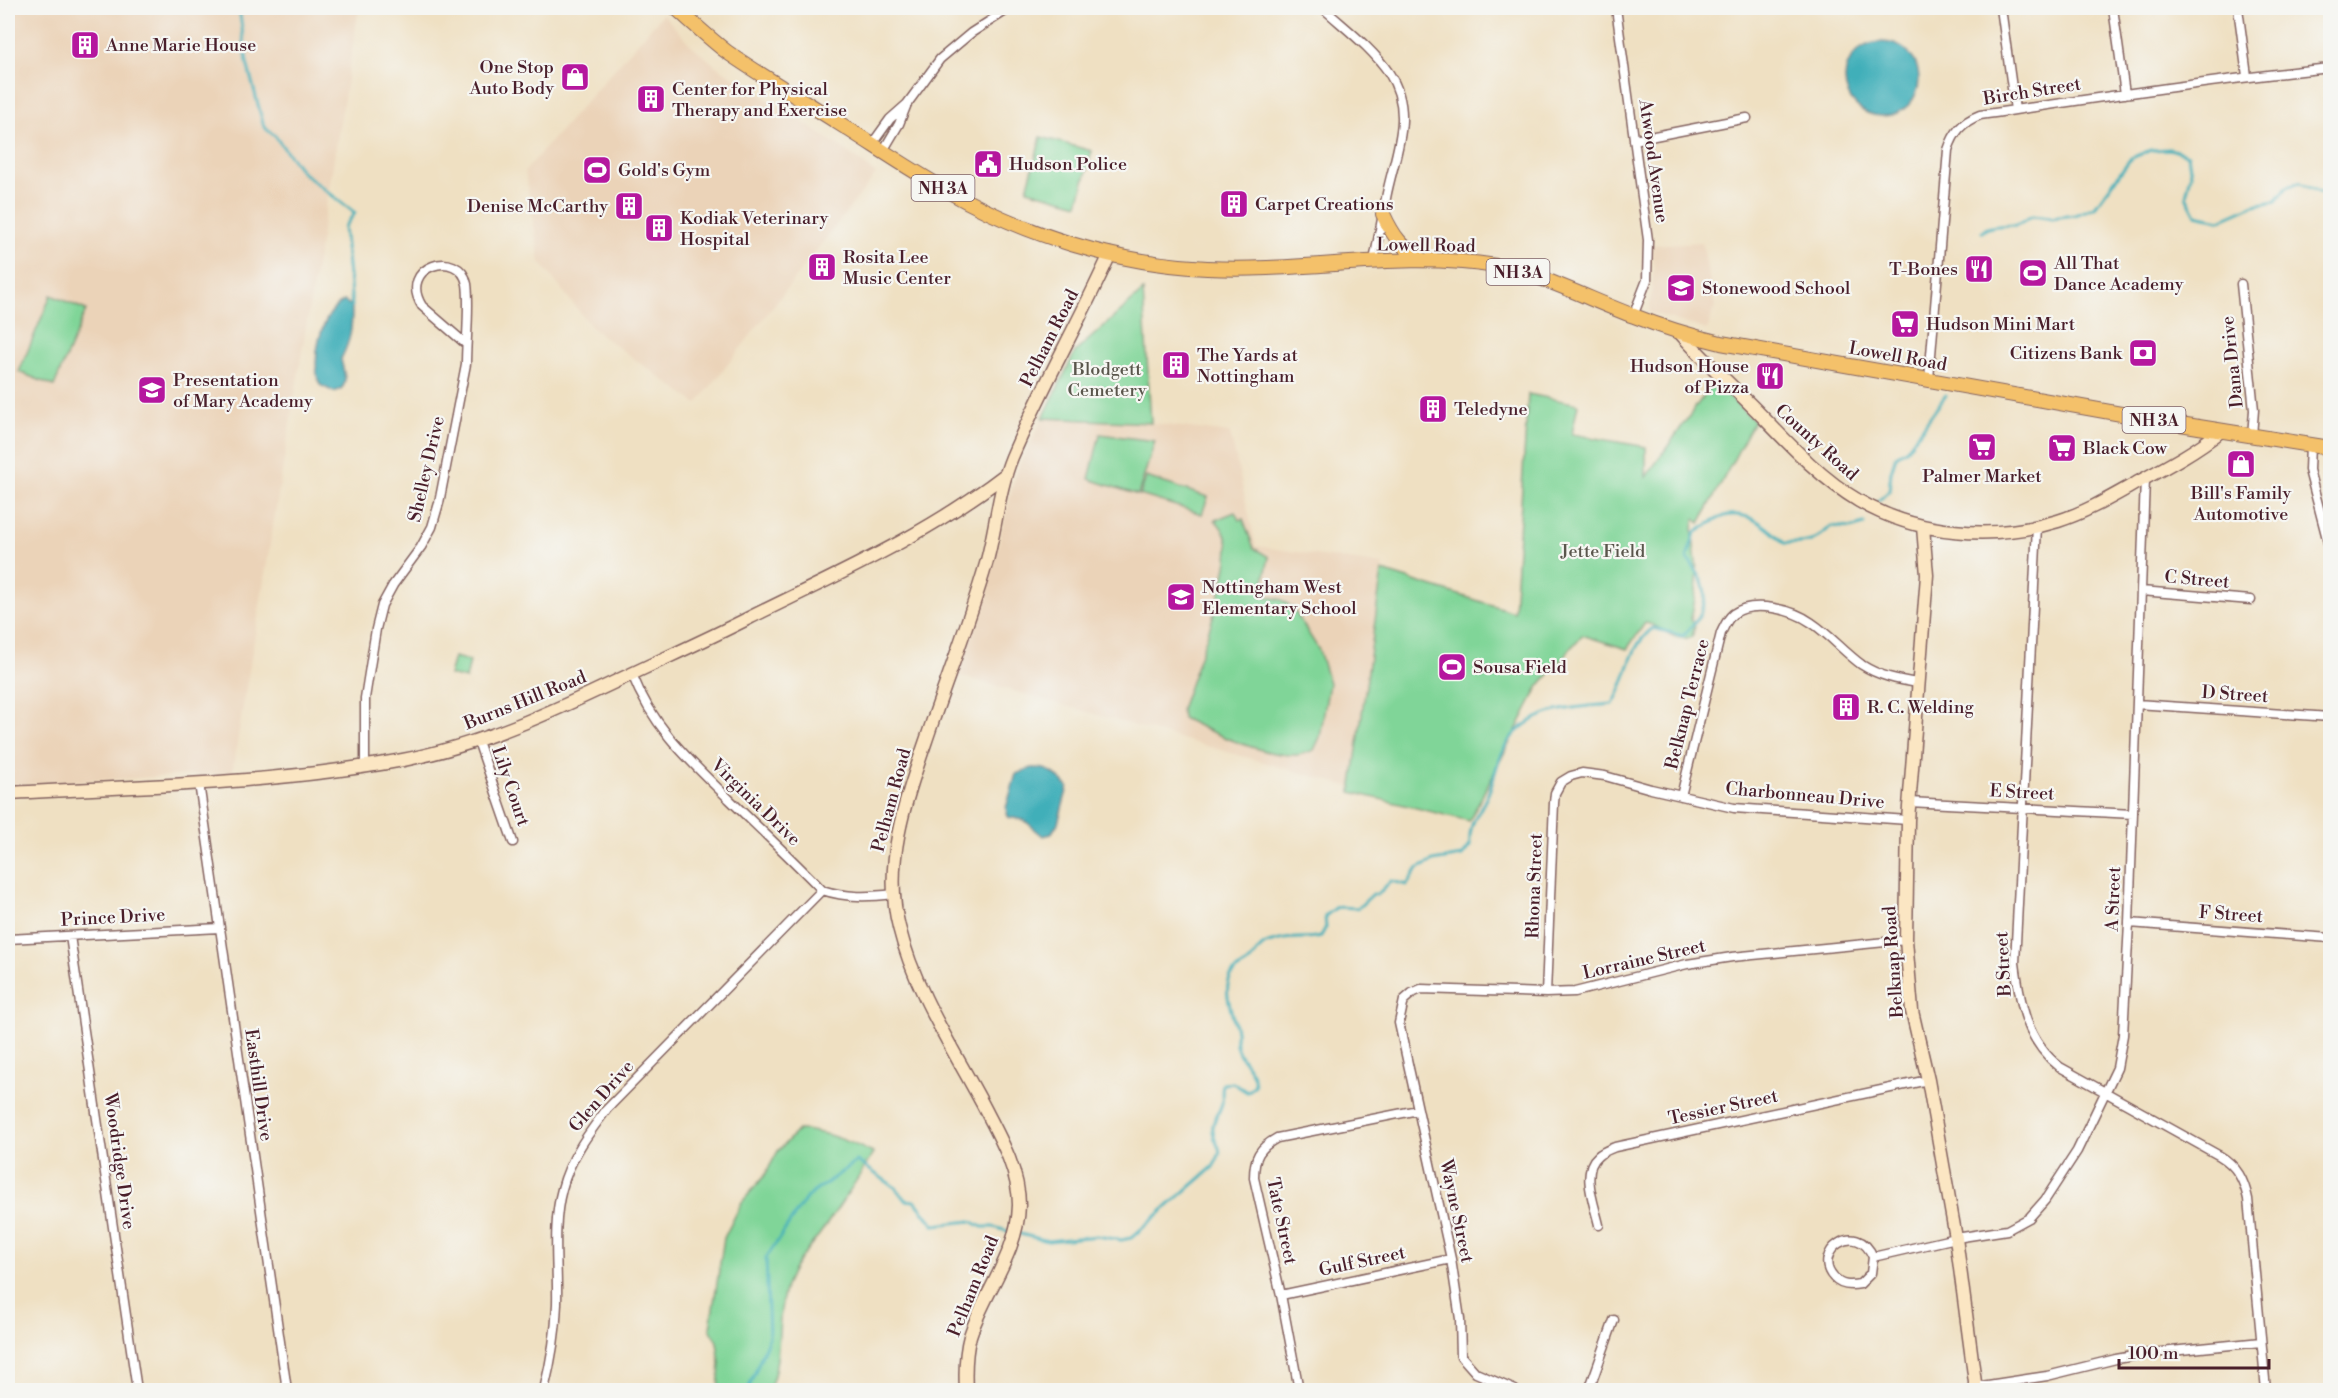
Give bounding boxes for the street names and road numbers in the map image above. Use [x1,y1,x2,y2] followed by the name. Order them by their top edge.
[1981,72,2083,111] street label: Birch Street
[1633,97,1674,224] street label: Atwood Avenue
[912,175,974,201] road number: NH 3A
[1376,233,1477,258] street label: Lowell Road
[1486,259,1550,285] road number: NH 3A
[1015,285,1084,391] street label: Pelham Road
[2216,315,2249,409] street label: Dana Drive
[1847,337,1950,377] street label: Lowell Road
[1770,399,1864,486] street label: County Road
[2122,407,2186,433] road number: NH 3A
[403,414,450,524] street label: Shelley Drive
[2164,565,2231,594] street label: C Street
[1660,636,1715,773] street label: Belknap Terrace
[460,665,590,736] street label: Burns Hill Road
[2201,681,2270,708] street label: D Street
[486,743,535,830] street label: Lily Court
[867,745,917,855] street label: Pelham Road
[705,753,805,851] street label: Virginia Drive
[1724,777,1885,814] street label: Charbonneau Drive
[1989,779,2056,806] street label: E Street
[1521,832,1548,939] street label: Rhona Street
[2101,866,2126,933] street label: A Street
[2198,901,2265,928] street label: F Street
[60,903,166,932] street label: Prince Drive
[1878,904,1909,1020] street label: Belknap Road
[1990,930,2017,998] street label: B Street
[1580,934,1708,985] street label: Lorraine Street
[239,1028,278,1143] street label: Easthill Drive
[564,1056,639,1137] street label: Glen Drive
[1666,1085,1781,1130] street label: Tessier Street
[98,1090,140,1231] street label: Woodridge Drive
[1434,1156,1479,1266] street label: Wayne Street
[1261,1175,1302,1267] street label: Tate Street
[943,1232,1004,1340] street label: Pelham Road
[1317,1241,1408,1282] street label: Gulf Street

